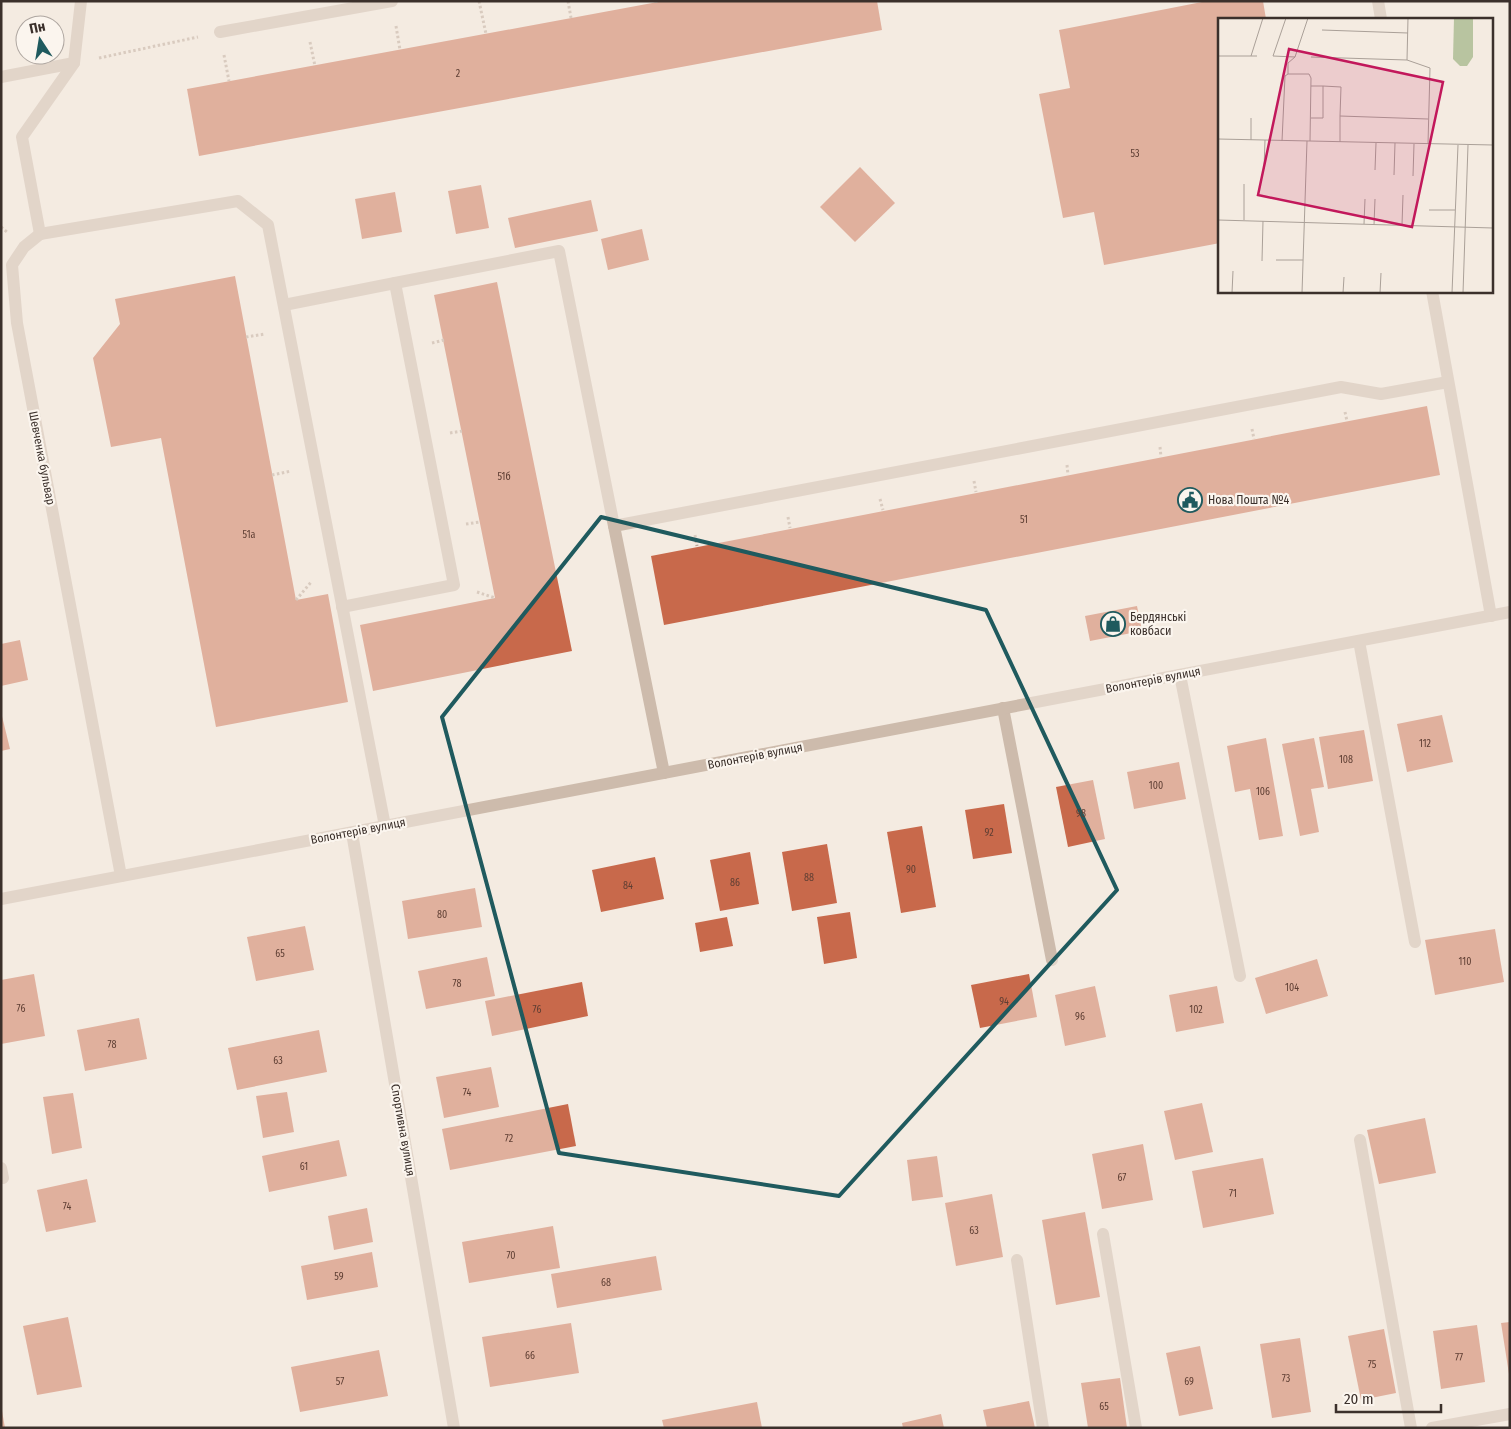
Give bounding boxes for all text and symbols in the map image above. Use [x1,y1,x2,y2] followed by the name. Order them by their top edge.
[15,15,65,65] north arrow
[28,18,47,38] text: Пн
[1218,18,1494,292] inset map
[456,68,461,80] house number: 2
[1130,148,1140,160] house number: 53
[26,410,58,506] street label: Шевченка бульвар
[497,471,511,483] house number: 51б
[1177,487,1203,513] public building icon: Нова Пошта №4
[1208,493,1290,507] place label: Нова Пошта №4
[1020,514,1028,526] house number: 51
[243,529,256,541] house number: 51а
[1130,610,1186,638] place label: Бердянські ковбаси
[1100,611,1126,637] shop icon: Бердянські ковбаси
[1104,664,1202,696] street label: Волонтерів вулиця
[1419,738,1432,750] house number: 112
[706,740,804,772] street label: Волонтерів вулиця
[1339,754,1353,766] house number: 108
[1149,780,1163,792] house number: 100
[1256,786,1270,798] house number: 106
[1076,808,1086,820] house number: 98
[309,815,407,847] street label: Волонтерів вулиця
[984,827,994,839] house number: 92
[906,864,916,876] house number: 90
[804,872,814,884] house number: 88
[730,877,740,889] house number: 86
[623,880,633,892] house number: 84
[437,909,447,921] house number: 80
[275,948,285,960] house number: 65
[1459,956,1471,968] house number: 110
[453,978,461,990] house number: 78
[1285,982,1299,994] house number: 104
[999,996,1009,1008] house number: 94
[17,1003,25,1015] house number: 76
[533,1004,541,1016] house number: 76
[1189,1004,1203,1016] house number: 102
[1075,1011,1085,1023] house number: 96
[108,1039,116,1051] house number: 78
[273,1055,283,1067] house number: 63
[388,1083,418,1177] street label: Спортивна вулиця
[463,1087,471,1099] house number: 74
[505,1133,514,1145] house number: 72
[300,1161,308,1173] house number: 61
[1118,1172,1126,1184] house number: 67
[1229,1188,1237,1200] house number: 71
[63,1201,71,1213] house number: 74
[969,1225,979,1237] house number: 63
[506,1250,516,1262] house number: 70
[334,1271,344,1283] house number: 59
[601,1277,611,1289] house number: 68
[525,1350,535,1362] house number: 66
[1455,1352,1463,1364] house number: 77
[1368,1359,1377,1371] house number: 75
[1282,1373,1291,1385] house number: 73
[336,1376,344,1388] house number: 57
[1184,1376,1194,1388] house number: 69
[1336,1382,1441,1414] scale bar
[1344,1390,1374,1408] text: 20 m
[1099,1401,1109,1413] house number: 65

